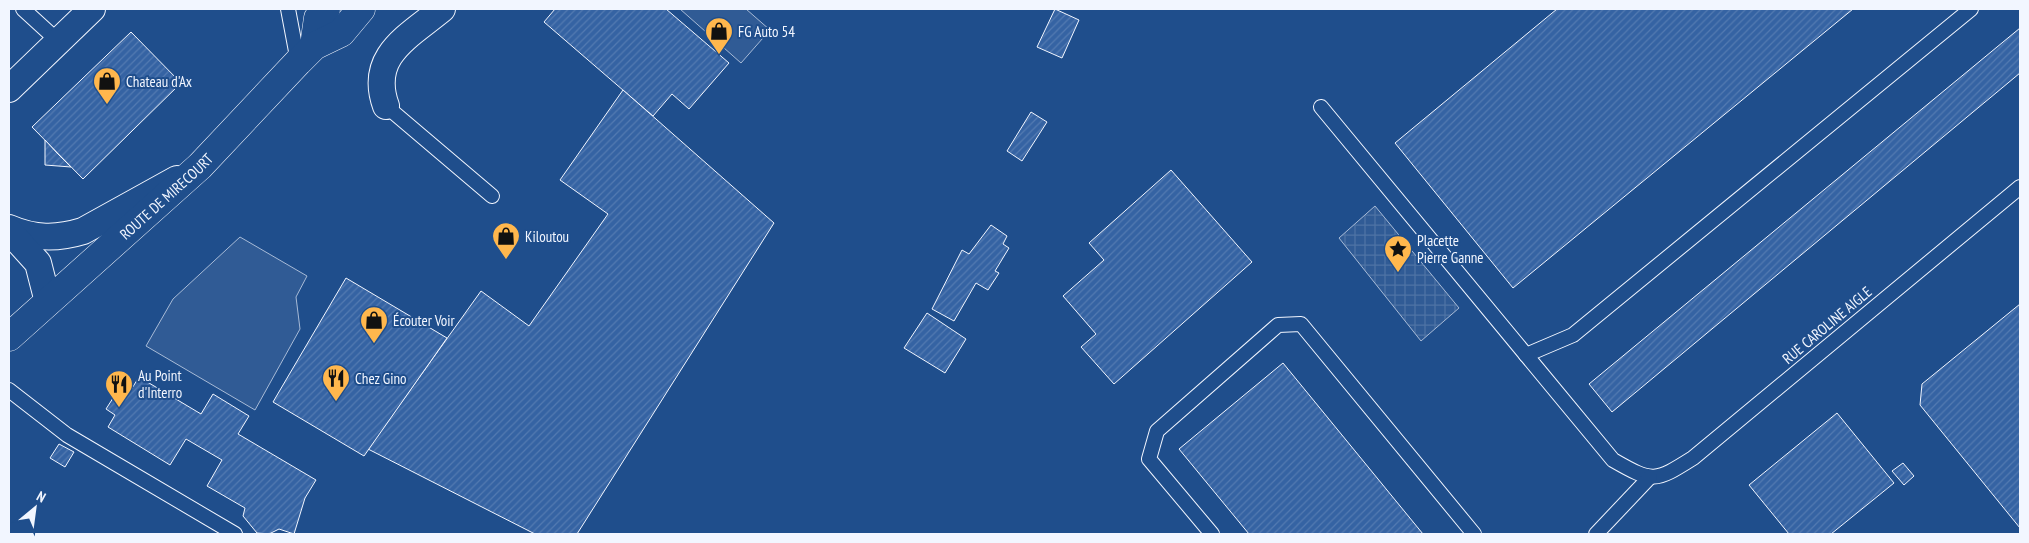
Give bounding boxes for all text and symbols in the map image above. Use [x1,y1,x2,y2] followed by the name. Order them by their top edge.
[704,16,734,55] shop icon: FG Auto 54
[738,22,795,41] place label: FG Auto 54
[92,66,122,105] shop icon: Chateau d'Ax
[126,72,192,91] place label: Chateau d'Ax
[115,149,217,243] street label: ROUTE DE MIRECOURT
[491,221,521,260] shop icon: Kiloutou
[525,227,569,246] place label: Kiloutou
[1417,231,1484,267] place label: Placette Pierre Ganne
[1383,234,1413,273] place icon: Placette Pierre Ganne
[1778,282,1876,368] street label: RUE CAROLINE AIGLE
[359,305,389,344] shop icon: Écouter Voir
[393,311,456,330] place label: Écouter Voir
[321,363,351,402] restaurant icon: Chez Gino
[138,366,182,402] place label: Au Point d'Interro
[104,369,134,408] restaurant icon: Au Point d'Interro
[355,369,406,388] place label: Chez Gino
[10,483,60,533] north arrow
[34,487,49,506] text: N

